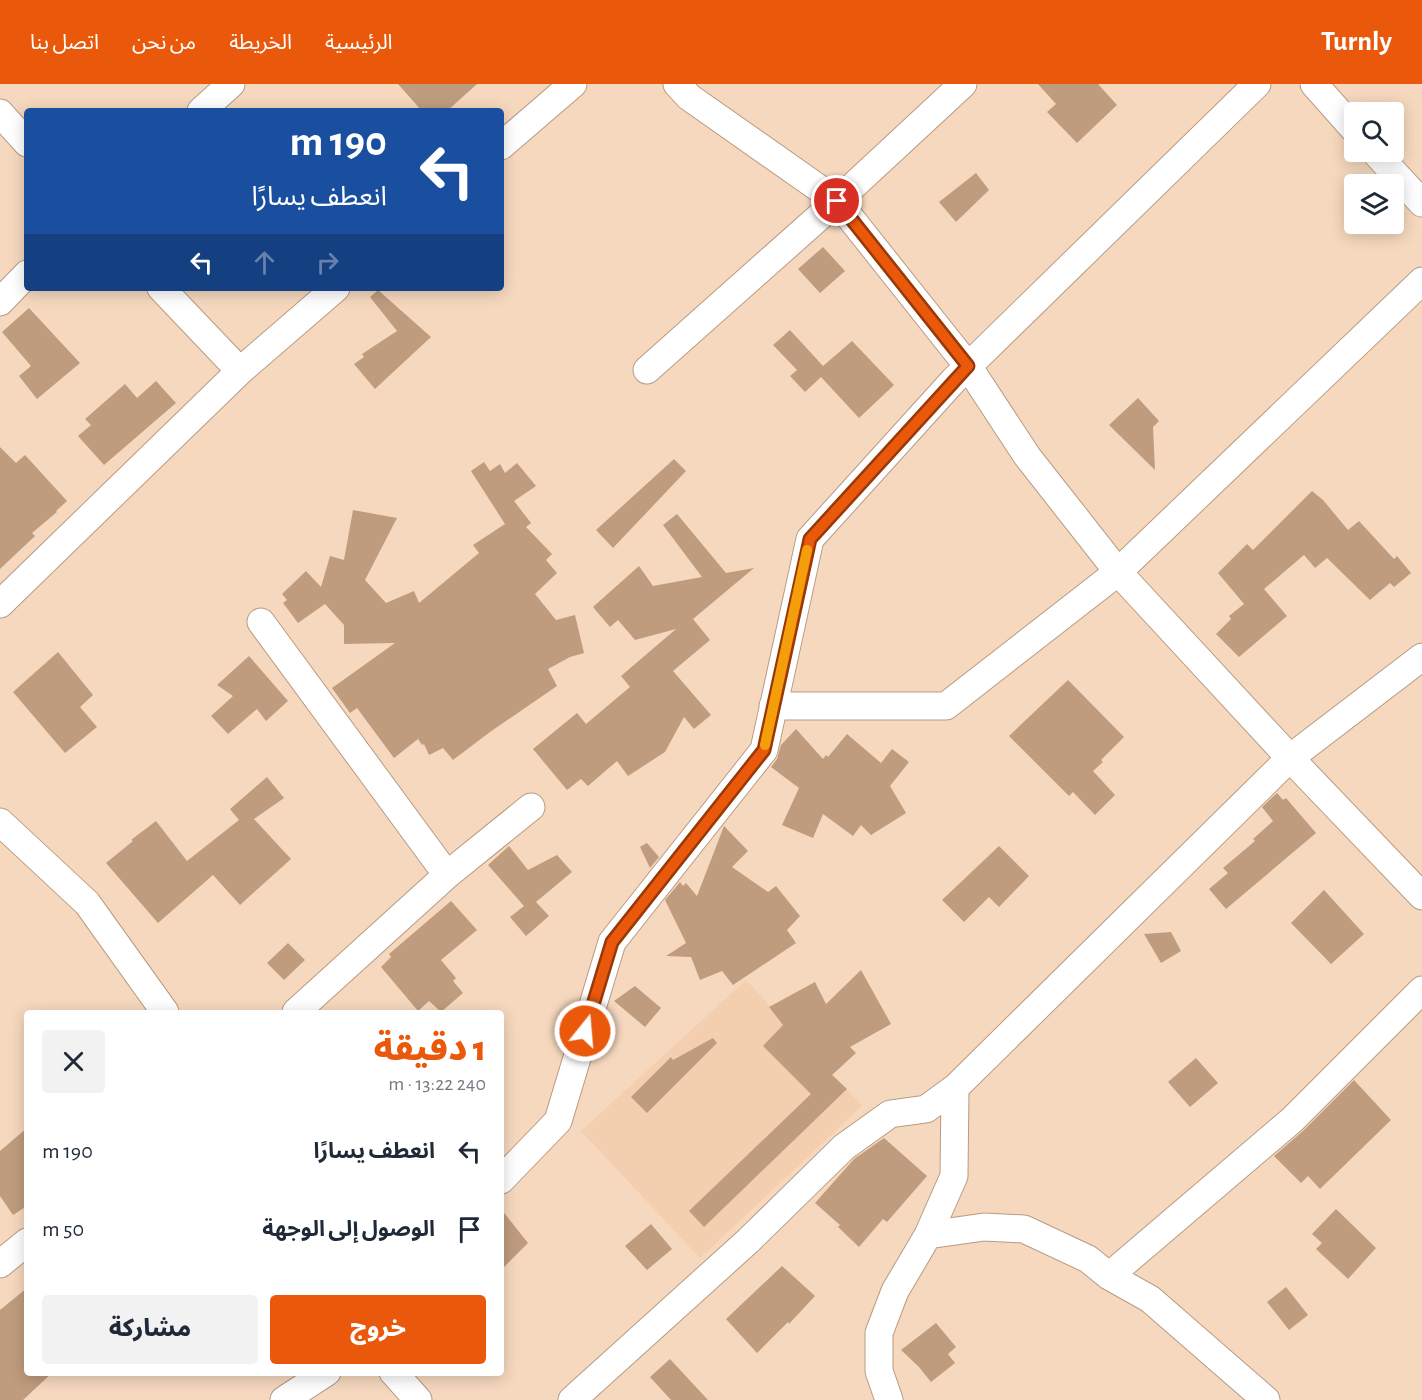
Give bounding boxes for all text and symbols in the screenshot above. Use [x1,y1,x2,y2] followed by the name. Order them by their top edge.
[1321,28,1392,56] text: Turnly
[30,32,99,53] text: اتصل بنا
[132,32,196,53] text: من نحن
[229,32,292,53] text: الخريطة
[325,32,393,53] text: الرئيسية
[1344,102,1404,234] map controls
[1344,102,1404,162] button: search
[289,121,387,163] text: 190 m
[408,132,486,210] icon: left
[1344,174,1404,234] button: layers
[811,175,862,226] pin
[251,183,387,210] text: انعطف يسارًا
[820,184,853,217] icon: arrive
[185,246,218,279] icon: left
[248,246,281,279] icon: ahead
[311,246,344,279] icon: right
[553,999,617,1063] position arrow
[42,1030,105,1093] button: close
[374,1031,486,1067] text: 1 دقيقة
[388,1074,486,1094] text: 240 m · 13:22
[453,1135,486,1168] icon: left
[42,1140,93,1162] text: 190 m
[313,1140,435,1162] text: انعطف يسارًا
[453,1213,486,1246] icon: arrive
[42,1218,84,1240] text: 50 m
[262,1218,435,1240] text: الوصول إلى الوجهة
[42,1295,258,1364] button: مشاركة
[270,1295,486,1364] button: خروج

